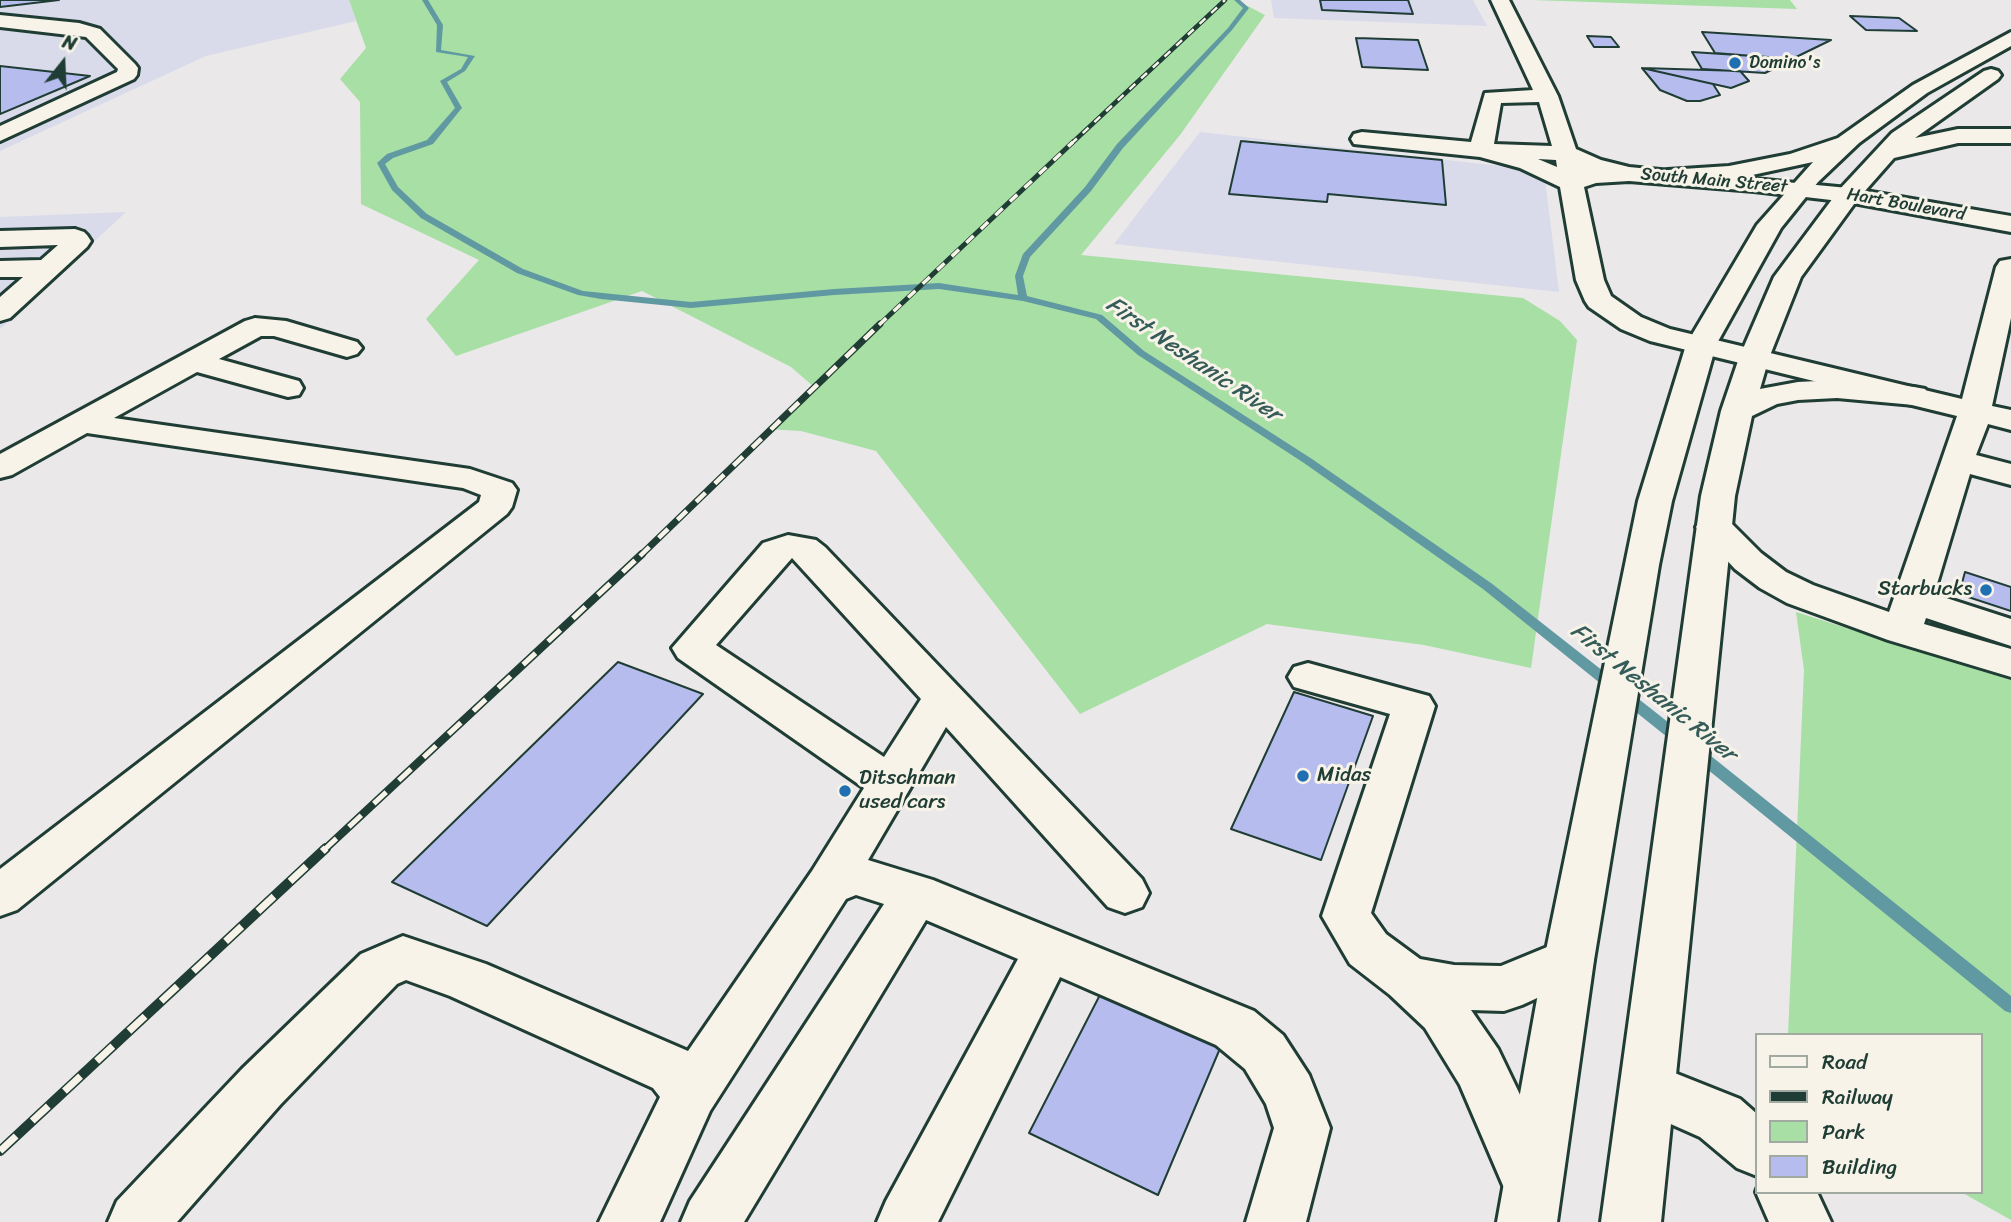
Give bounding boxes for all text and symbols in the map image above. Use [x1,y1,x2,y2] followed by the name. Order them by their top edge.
[58,25,81,60] text: N
[28,28,98,98] north arrow
[1749,52,1820,74] place label: Domino's
[1727,55,1743,71] marker: Domino's
[1640,164,1788,198] street label: South Main Street
[1845,184,1967,226] street label: Hart Boulevard
[1100,291,1286,429] water label: First Neshanic River
[1878,577,1972,603] place label: Starbucks
[1978,582,1994,598] marker: Starbucks
[1565,618,1741,768] water label: First Neshanic River
[1317,763,1371,789] place label: Midas
[859,766,956,816] place label: Ditschman used cars
[1295,768,1311,784] marker: Midas
[837,783,853,799] marker: Ditschman used cars
[1756,1033,1983,1194] legend
[1822,1043,1867,1081] text: Road
[1822,1078,1893,1116] text: Railway
[1822,1113,1865,1151] text: Park
[1822,1148,1897,1186] text: Building

